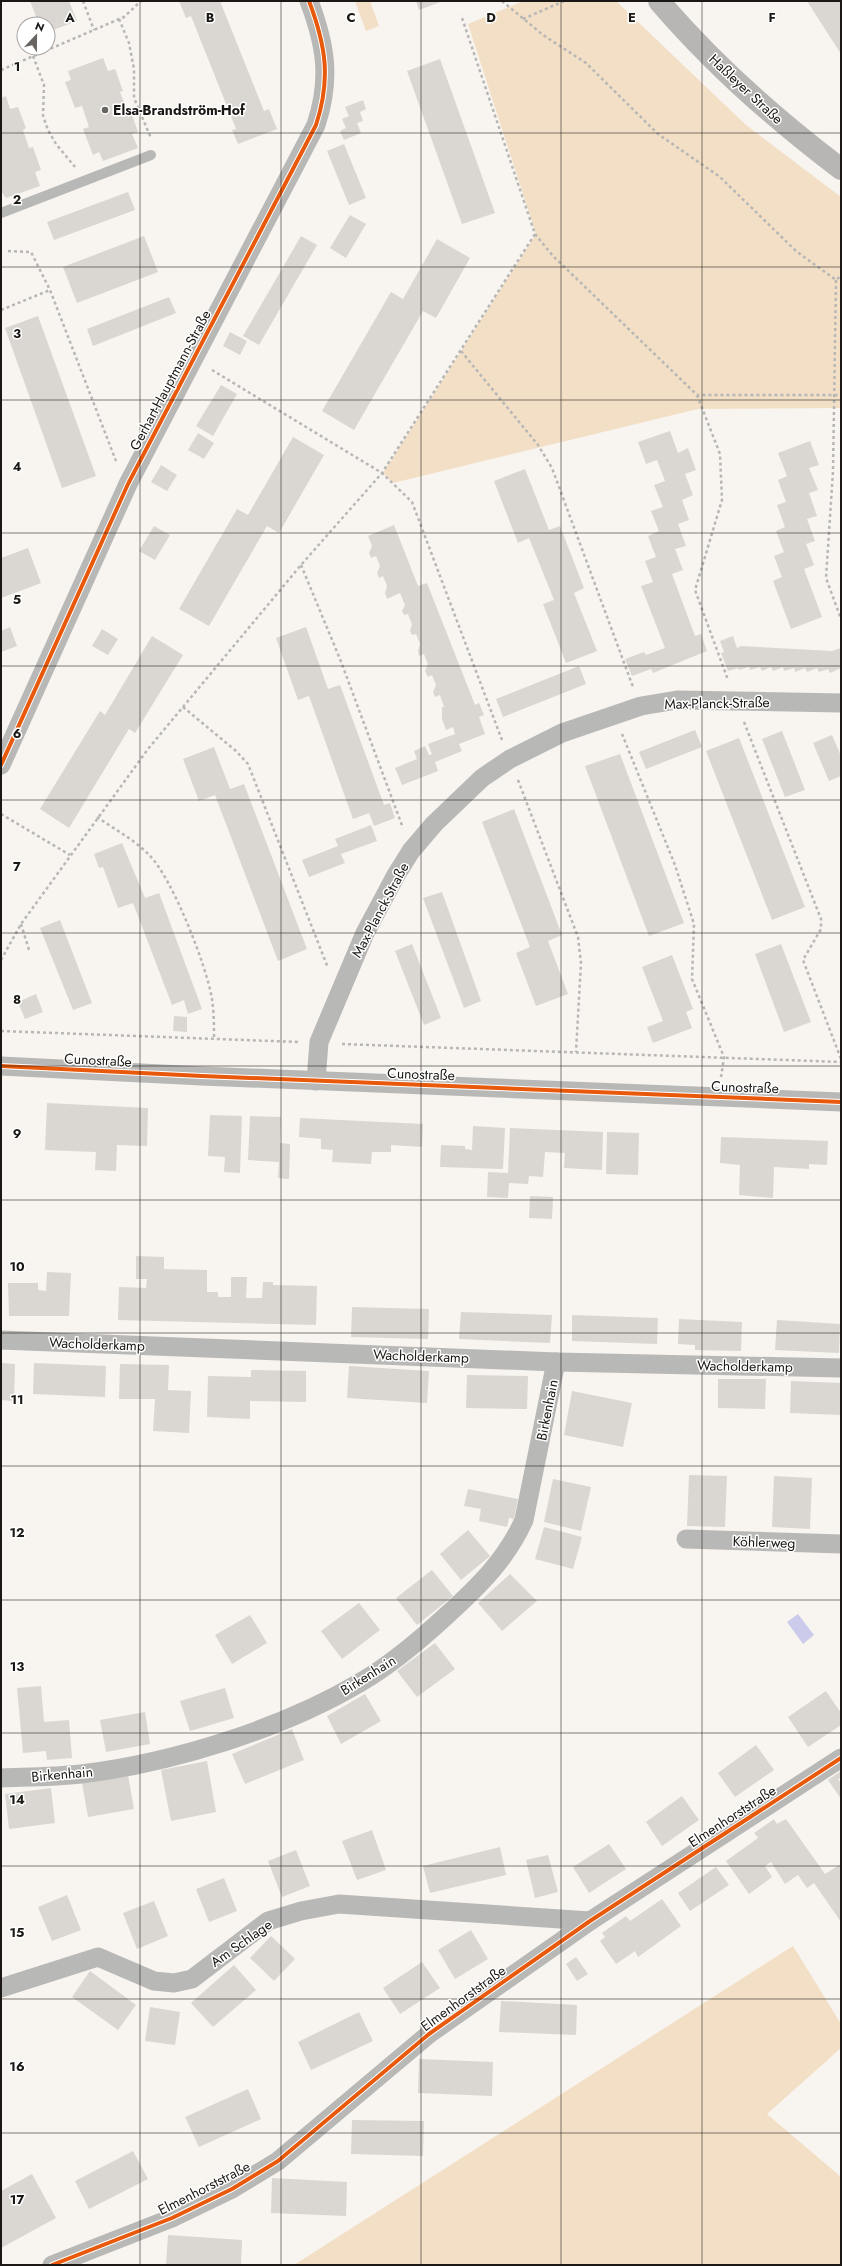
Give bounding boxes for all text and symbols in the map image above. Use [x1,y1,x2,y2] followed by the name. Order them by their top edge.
[64,8,75,27] text: A
[206,8,215,27] text: B
[346,8,356,27] text: C
[486,8,496,27] text: D
[628,8,636,27] text: E
[768,8,776,27] text: F
[16,16,56,56] north arrow
[33,18,47,36] text: N
[705,49,787,129] street label: Haßleyer Straße
[14,57,20,76] text: 1
[113,100,246,120] place label: Elsa-Brandström-Hof
[100,105,110,115] marker: Elsa-Brandström-Hof
[13,190,21,209] text: 2
[124,306,216,454] street label: Gerhart-Hauptmann-Straße
[13,324,21,343] text: 3
[12,457,22,476] text: 4
[13,590,21,609] text: 5
[664,692,770,714] street label: Max-Planck-Straße
[13,724,22,743] text: 6
[13,857,21,876] text: 7
[346,859,414,961] street label: Max-Planck-Straße
[13,990,21,1009] text: 8
[64,1048,132,1072] street label: Cunostraße
[387,1063,455,1085] street label: Cunostraße
[711,1076,779,1098] street label: Cunostraße
[13,1124,22,1143] text: 9
[9,1257,25,1276] text: 10
[49,1332,145,1356] street label: Wacholderkamp
[373,1344,469,1368] street label: Wacholderkamp
[697,1355,793,1377] street label: Wacholderkamp
[531,1378,563,1442] street label: Birkenhain
[10,1390,24,1409] text: 11
[9,1523,25,1542] text: 12
[732,1531,796,1553] street label: Köhlerweg
[336,1650,400,1700] street label: Birkenhain
[10,1657,24,1676] text: 13
[30,1761,94,1787] street label: Birkenhain
[684,1780,780,1852] street label: Elmenhorststraße
[9,1790,25,1809] text: 14
[206,1914,276,1972] street label: Am Schlage
[9,1923,25,1942] text: 15
[416,1960,510,2036] street label: Elmenhorststraße
[9,2057,25,2076] text: 16
[155,2156,253,2220] street label: Elmenhorststraße
[10,2190,24,2209] text: 17

